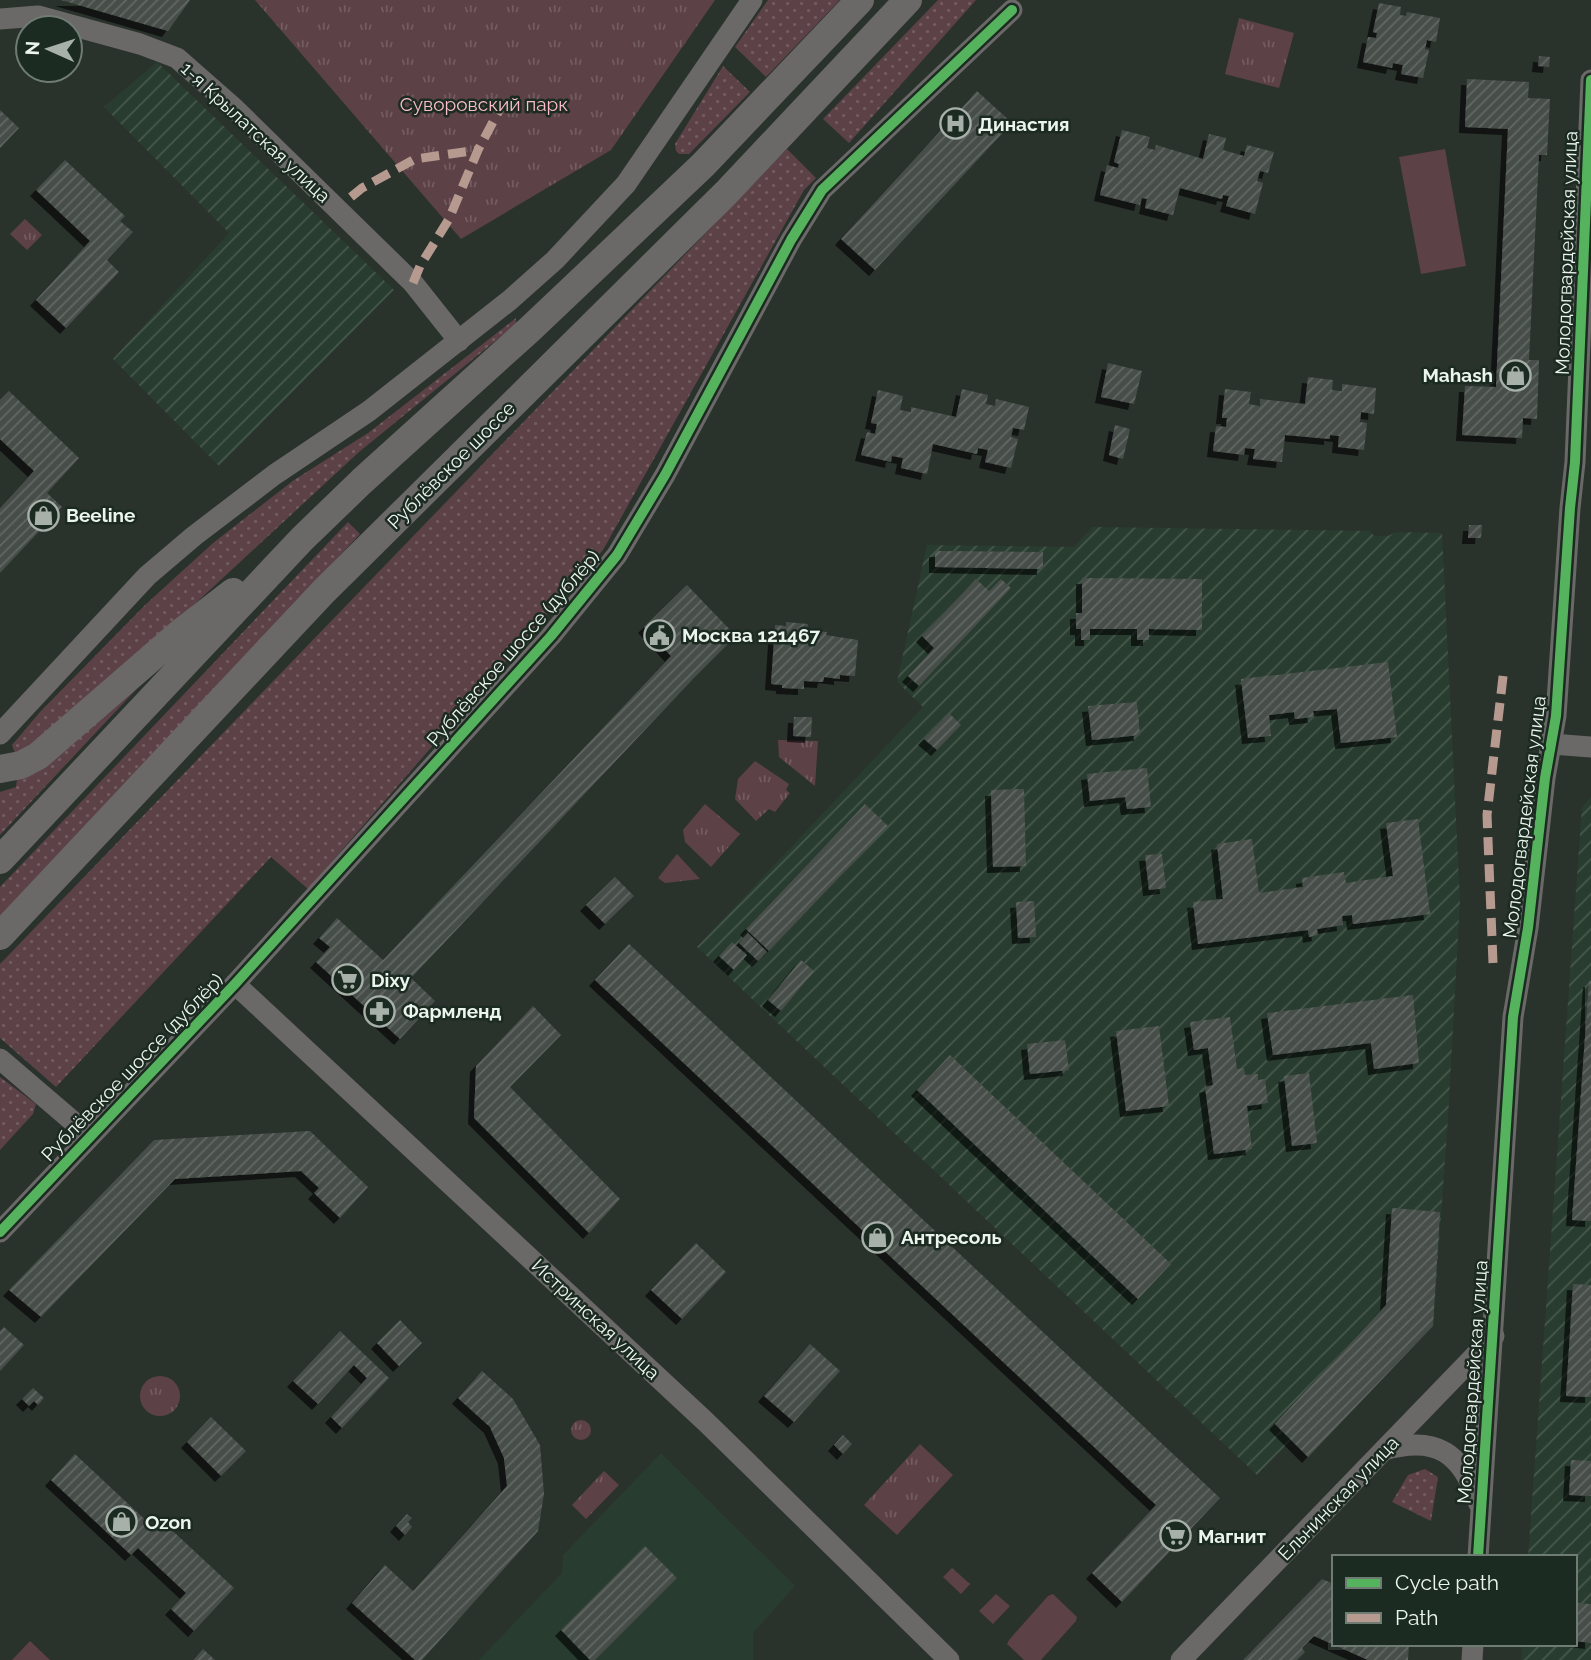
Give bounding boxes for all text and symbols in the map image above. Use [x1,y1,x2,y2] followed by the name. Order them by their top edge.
[14,14,84,84] north arrow
[21,40,43,56] text: N
[177,57,335,207] street label: 1-я Крылатская улица
[400,93,568,115] park label: Суворовский парк
[938,107,972,141] hospital icon: Династия
[978,113,1069,135] place label: Династия
[1551,131,1581,375] street label: Молодогвардейская улица
[1499,358,1533,392] shop icon: Mahash
[1423,364,1493,386] place label: Mahash
[383,397,519,533] street label: Рублёвское шоссе
[26,498,60,532] shop icon: Beeline
[66,504,135,526] place label: Beeline
[422,546,604,750] street label: Рублёвское шоссе (дублёр)
[642,618,676,652] public building icon: Москва 121467
[682,624,820,646] place label: Москва 121467
[1498,694,1550,940] street label: Молодогвардейская улица
[331,963,365,997] supermarket icon: Dixy
[36,969,228,1165] street label: Рублёвское шоссе (дублёр)
[371,969,410,991] place label: Dixy
[363,994,397,1028] pharmacy icon: Фармленд
[403,1000,502,1022] place label: Фармленд
[861,1220,895,1254] shop icon: Антресоль
[901,1226,1002,1248] place label: Антресоль
[528,1254,664,1384] street label: Истринская улица
[1453,1259,1491,1505] street label: Молодогвардейская улица
[1273,1431,1403,1565] street label: Ельнинская улица
[105,1505,139,1539] shop icon: Ozon
[145,1511,192,1533] place label: Ozon
[1158,1519,1192,1553] supermarket icon: Магнит
[1198,1525,1266,1547] place label: Магнит
[1332,1555,1577,1646] legend
[1395,1570,1499,1595] text: Cycle path
[1395,1605,1439,1630] text: Path

